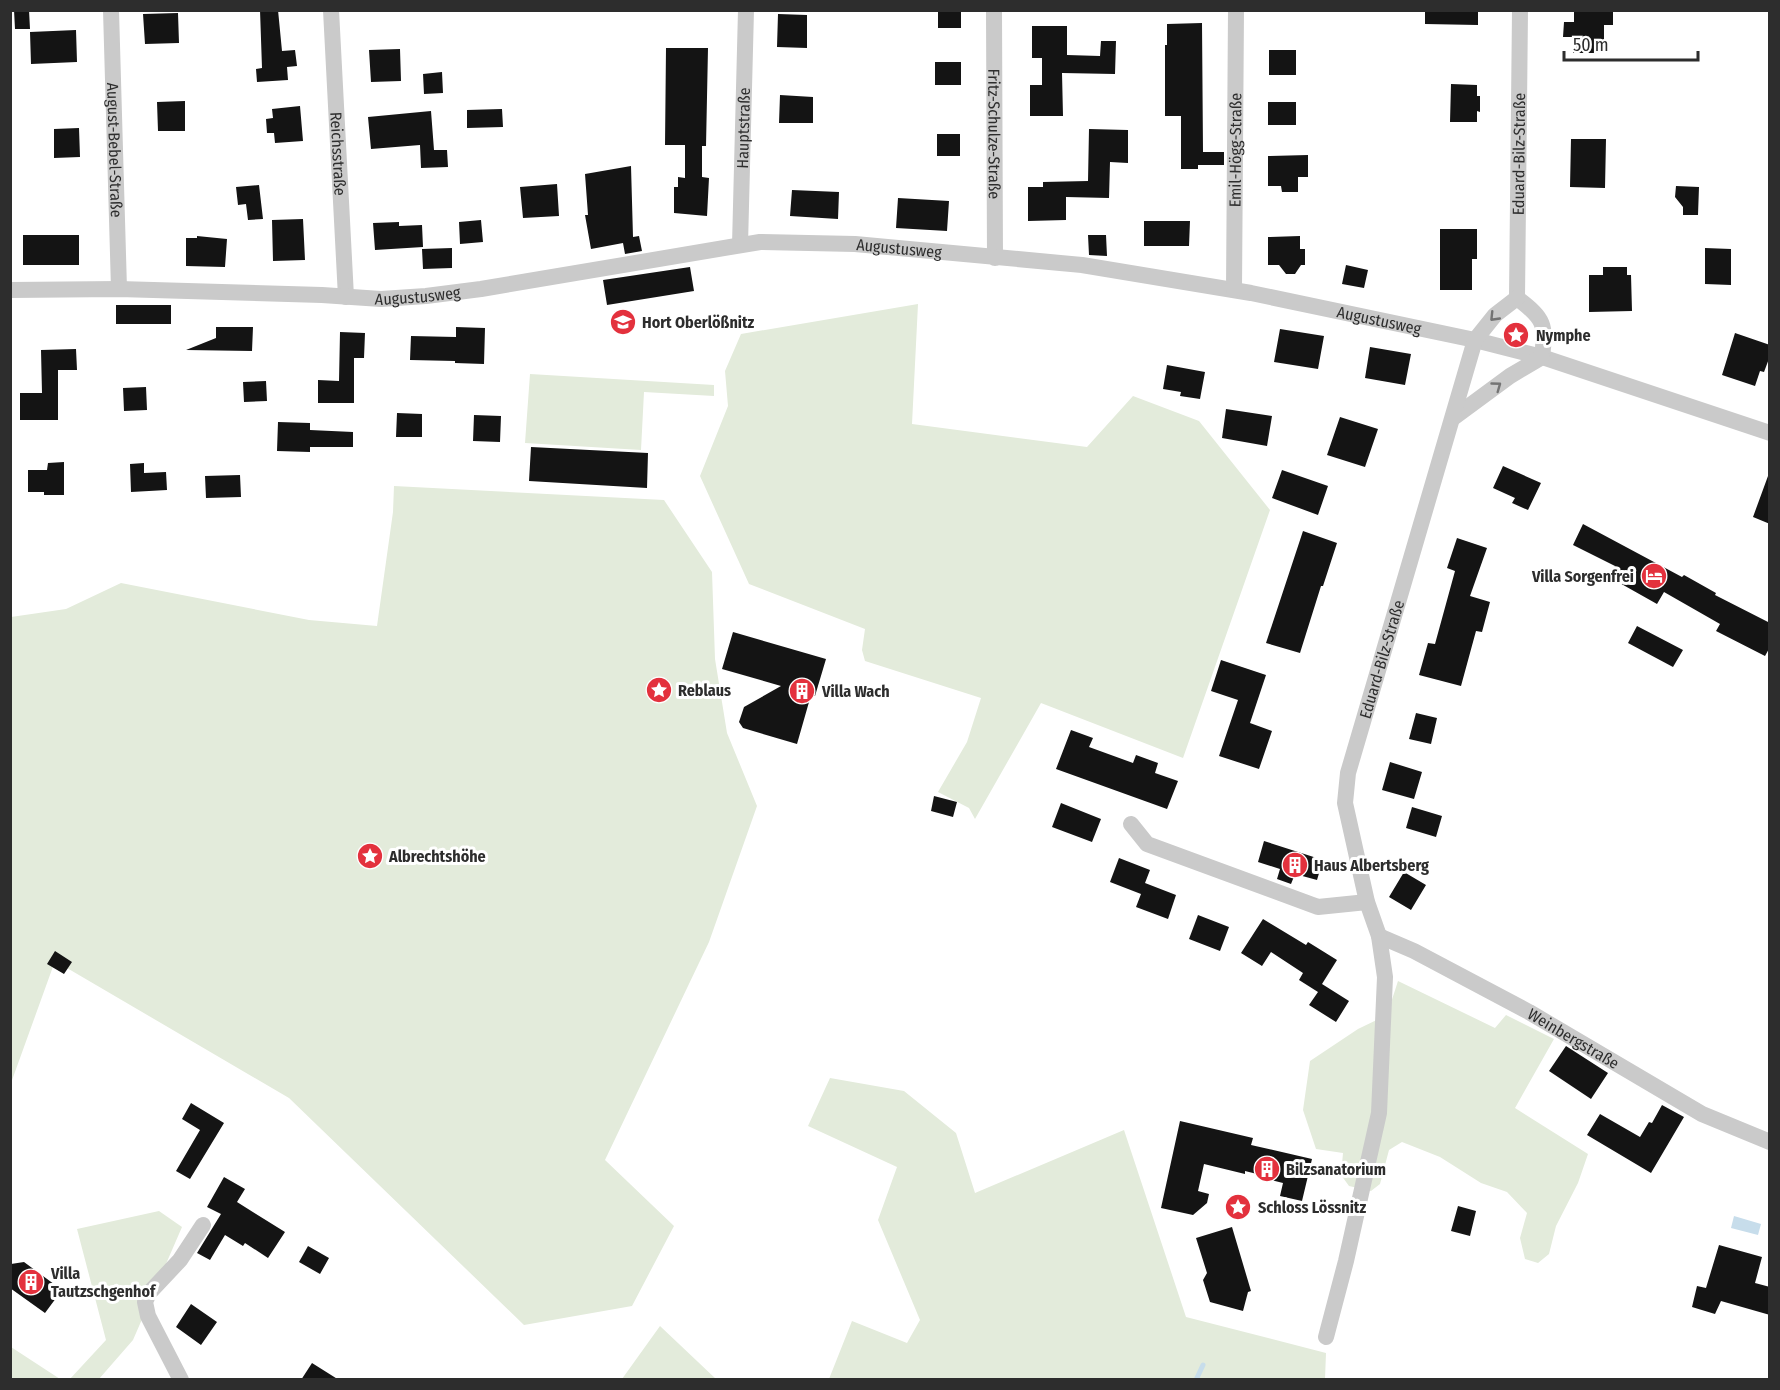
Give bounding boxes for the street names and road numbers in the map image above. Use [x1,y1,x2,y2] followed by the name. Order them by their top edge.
[984,69,1004,199] street label: Fritz-Schulze-Straße
[103,82,126,218] street label: August-Bebel-Straße
[733,87,754,169] street label: Hauptstraße
[1226,93,1245,207] street label: Emil-Högg-Straße
[1509,93,1529,215] street label: Eduard-Bilz-Straße
[326,111,350,196] street label: Reichsstraße
[856,235,943,262] street label: Augustusweg
[374,283,462,309] street label: Augustusweg
[1335,302,1423,339] street label: Augustusweg
[1356,598,1408,721] street label: Eduard-Bilz-Straße
[1524,1004,1623,1073] street label: Weinbergstraße

